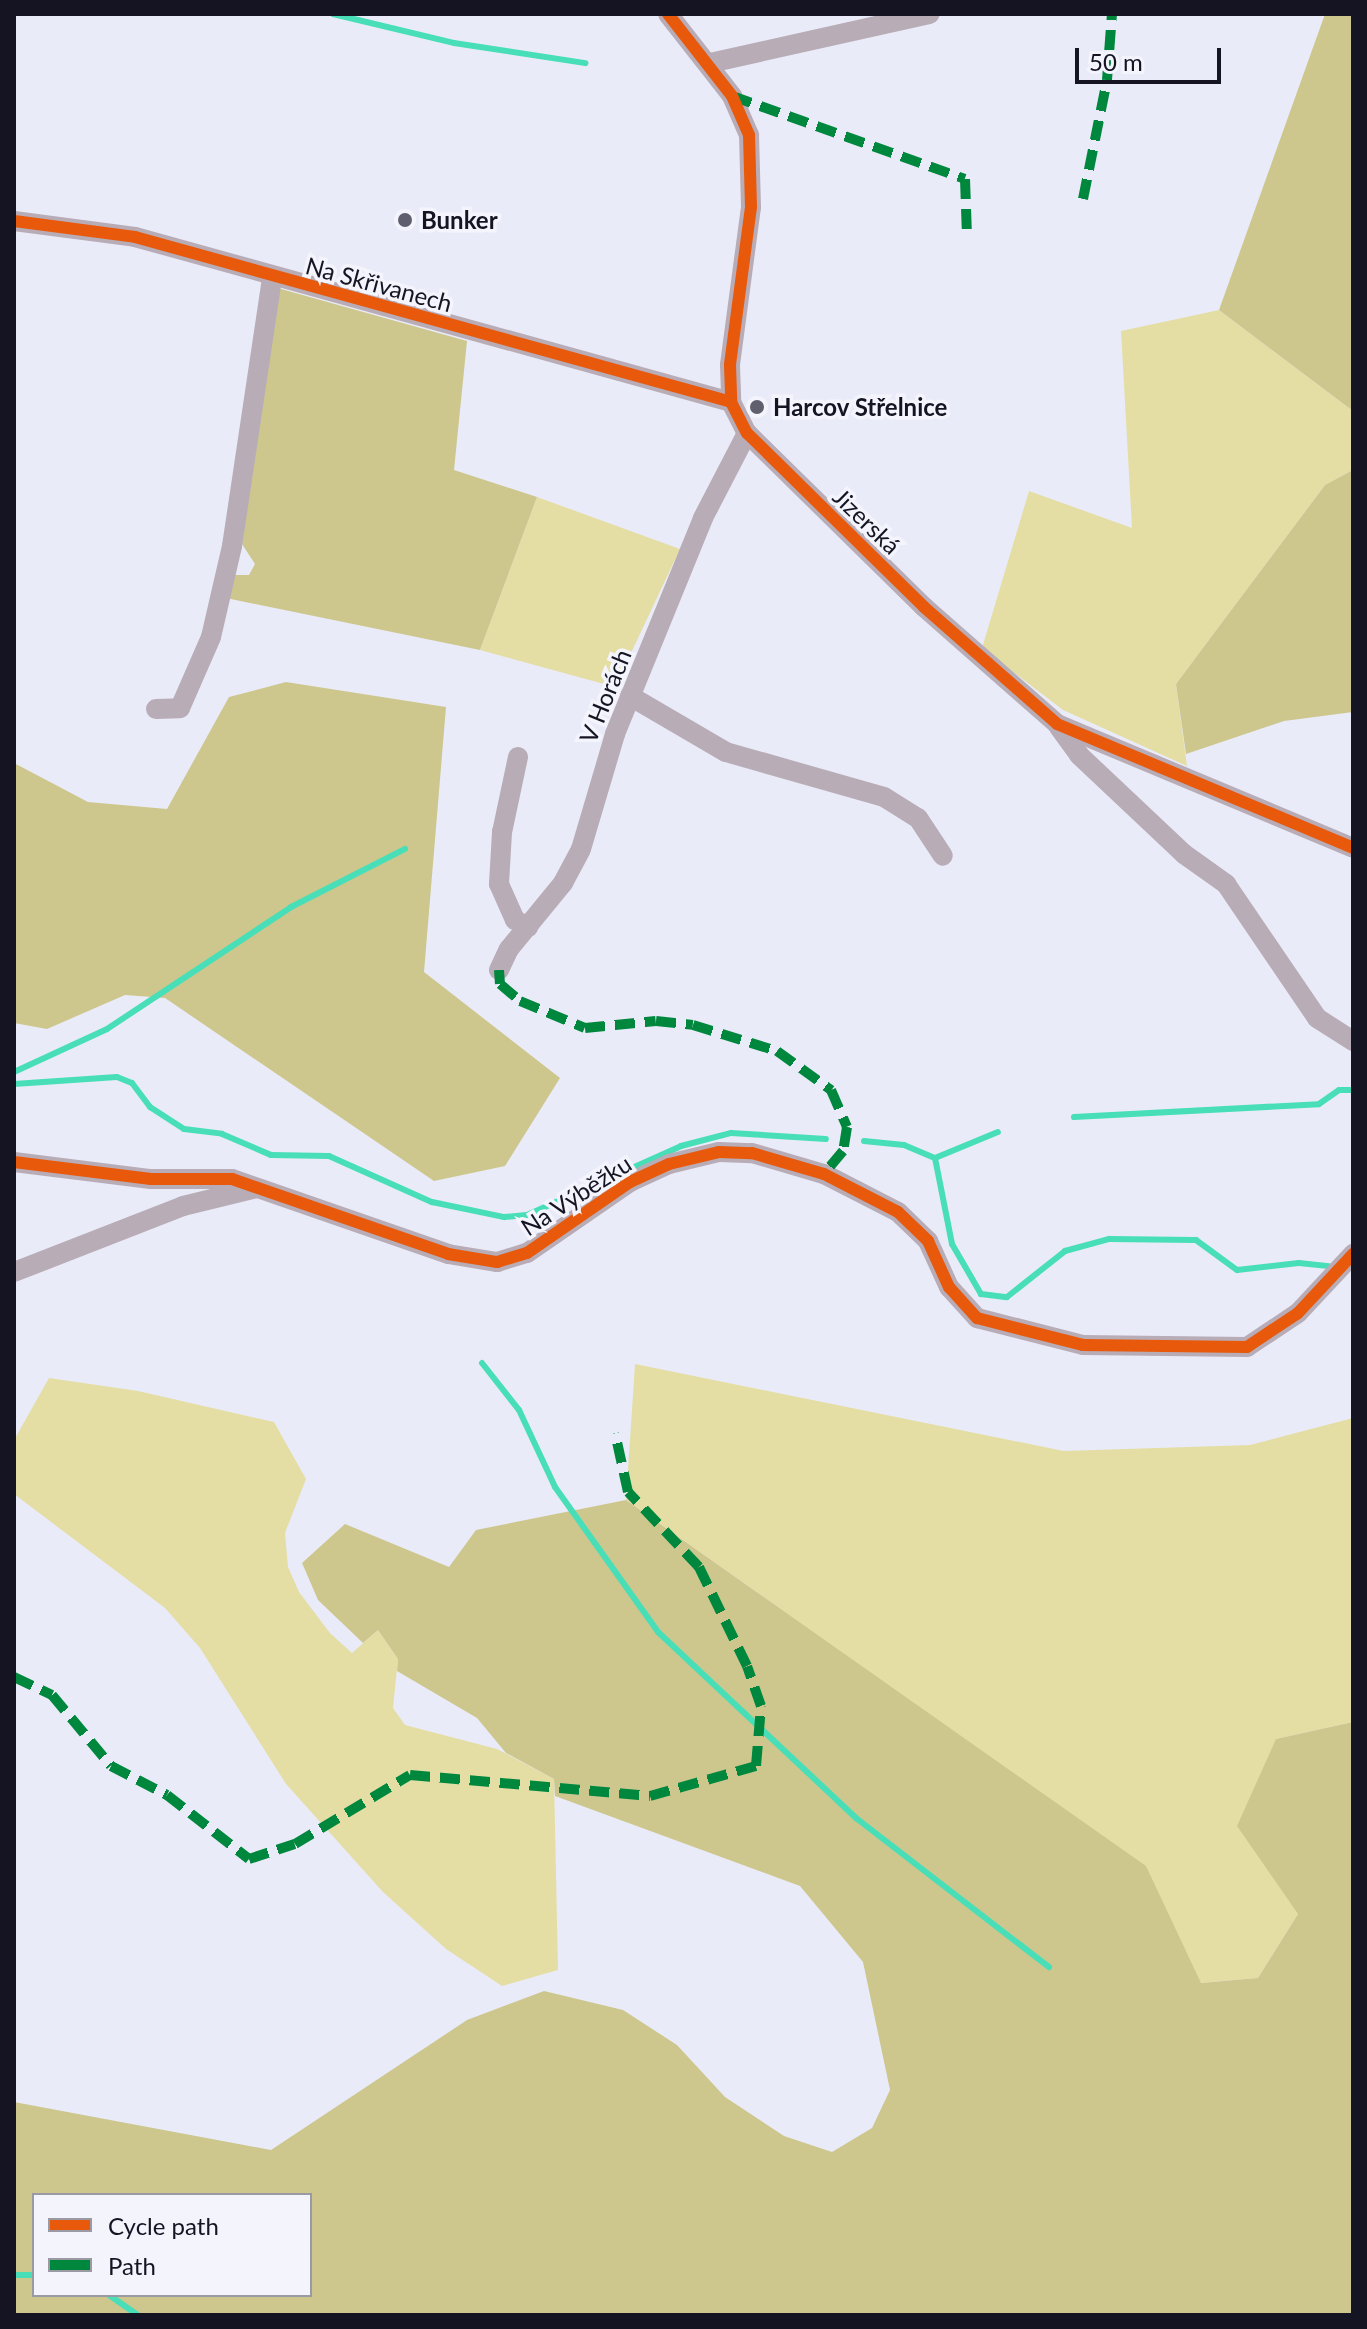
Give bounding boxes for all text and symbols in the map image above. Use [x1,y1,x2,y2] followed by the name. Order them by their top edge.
[1079,32,1225,82] scale bar
[1089,47,1143,76] text: 50 m
[421,206,498,234] place label: Bunker
[396,211,414,229] marker: Bunker
[303,251,455,317] street label: Na Skřivanech
[773,393,948,421] place label: Harcov Střelnice
[748,398,766,416] marker: Harcov Střelnice
[827,482,907,560] street label: Jizerská
[573,645,637,747] street label: V Horách
[515,1148,637,1242] street label: Na Výběžku
[32,2193,312,2297] legend
[108,2211,219,2240] text: Cycle path
[108,2251,156,2280] text: Path

